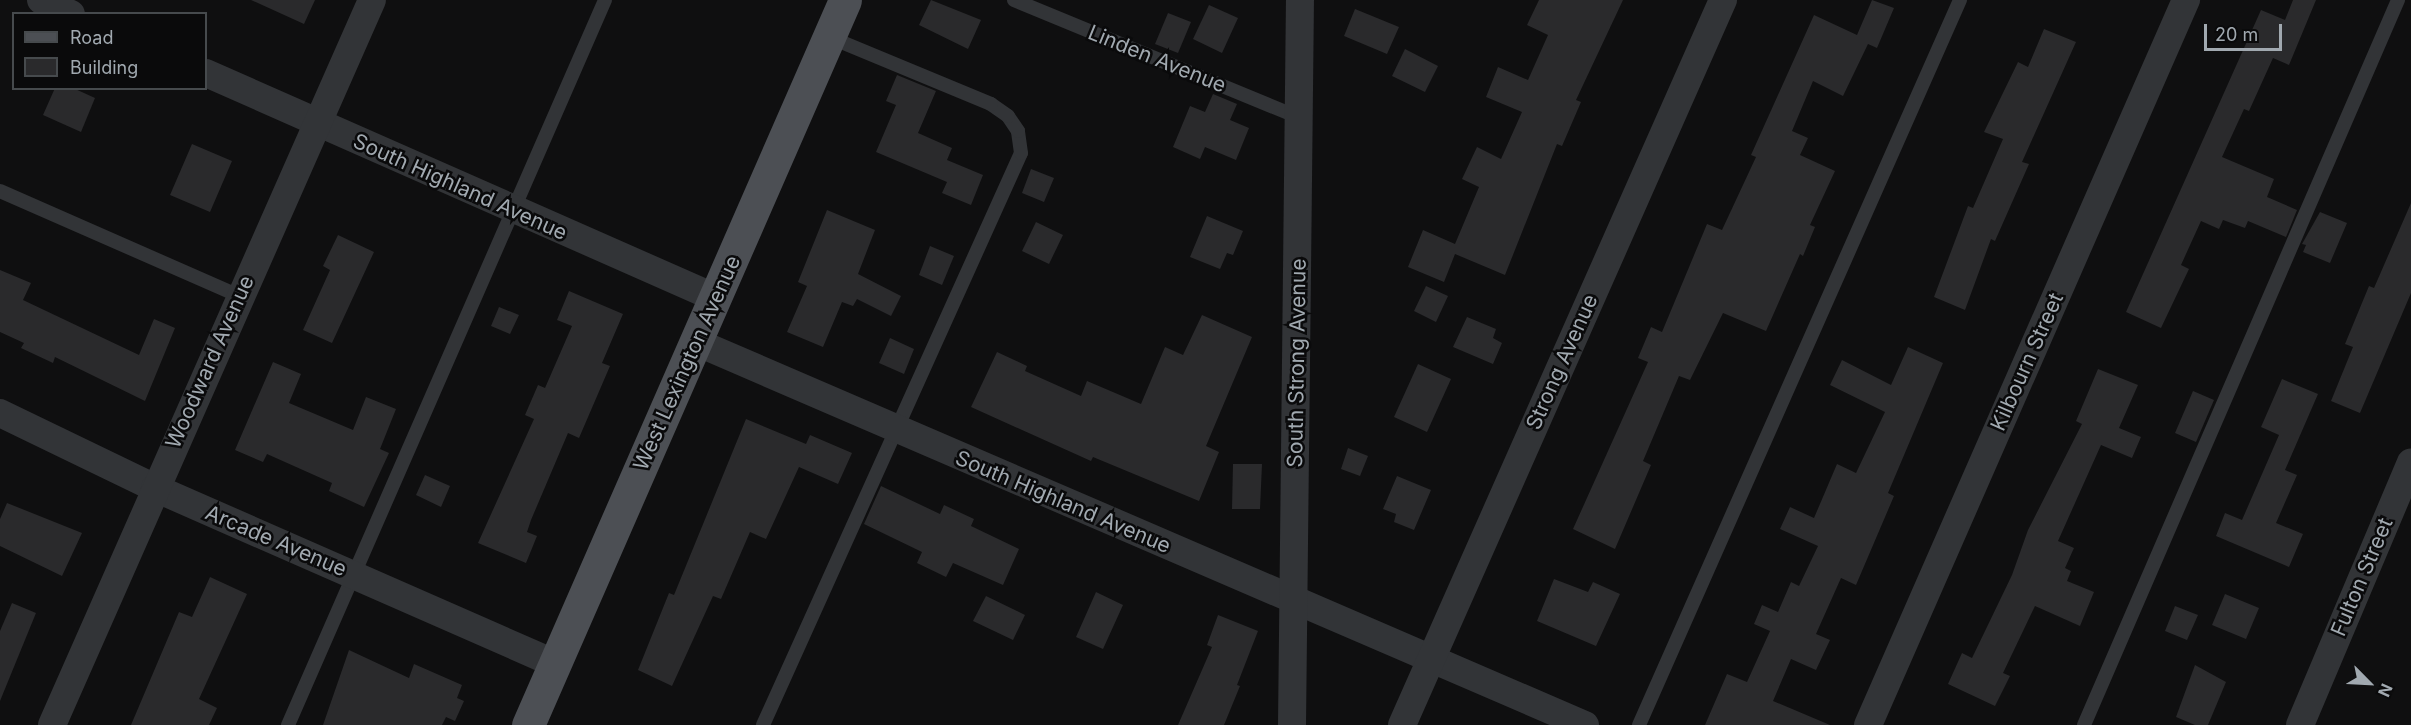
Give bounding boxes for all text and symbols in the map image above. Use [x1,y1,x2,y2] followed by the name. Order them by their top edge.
[12,12,207,90] legend
[2207,12,2285,50] scale bar
[1084,20,1230,98] street label: Linden Avenue
[2215,24,2258,45] text: 20 m
[70,27,113,48] text: Road
[70,57,138,78] text: Building
[349,128,571,246] street label: South Highland Avenue
[628,252,746,474] street label: West Lexington Avenue
[1283,258,1311,468] street label: South Strong Avenue
[161,272,259,452] street label: Woodward Avenue
[1985,289,2069,435] street label: Kilbourn Street
[1521,290,1603,434] street label: Strong Avenue
[952,445,1174,559] street label: South Highland Avenue
[202,500,350,582] street label: Arcade Avenue
[2326,514,2398,640] street label: Fulton Street
[2339,653,2399,713] north arrow
[2374,681,2397,700] text: N

